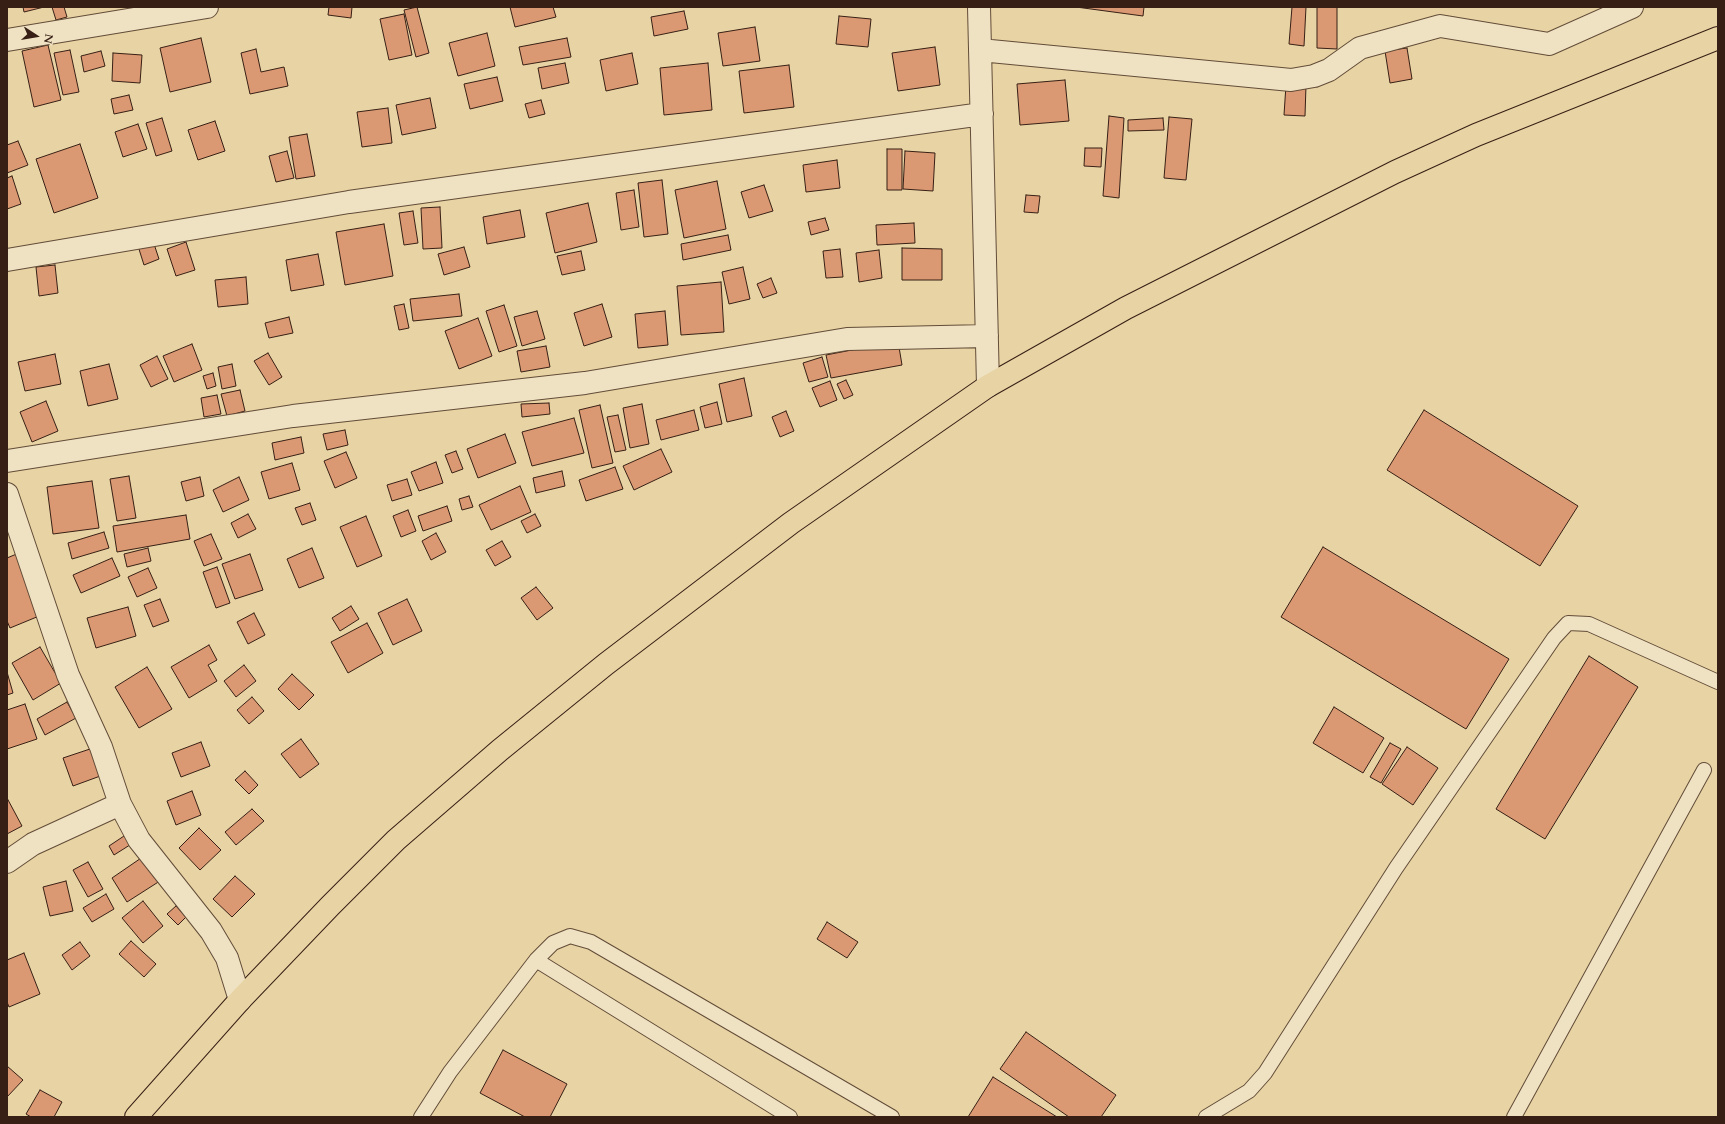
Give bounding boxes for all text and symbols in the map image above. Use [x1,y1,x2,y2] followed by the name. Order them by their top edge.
[16,16,56,56] north arrow
[40,32,57,45] text: N

